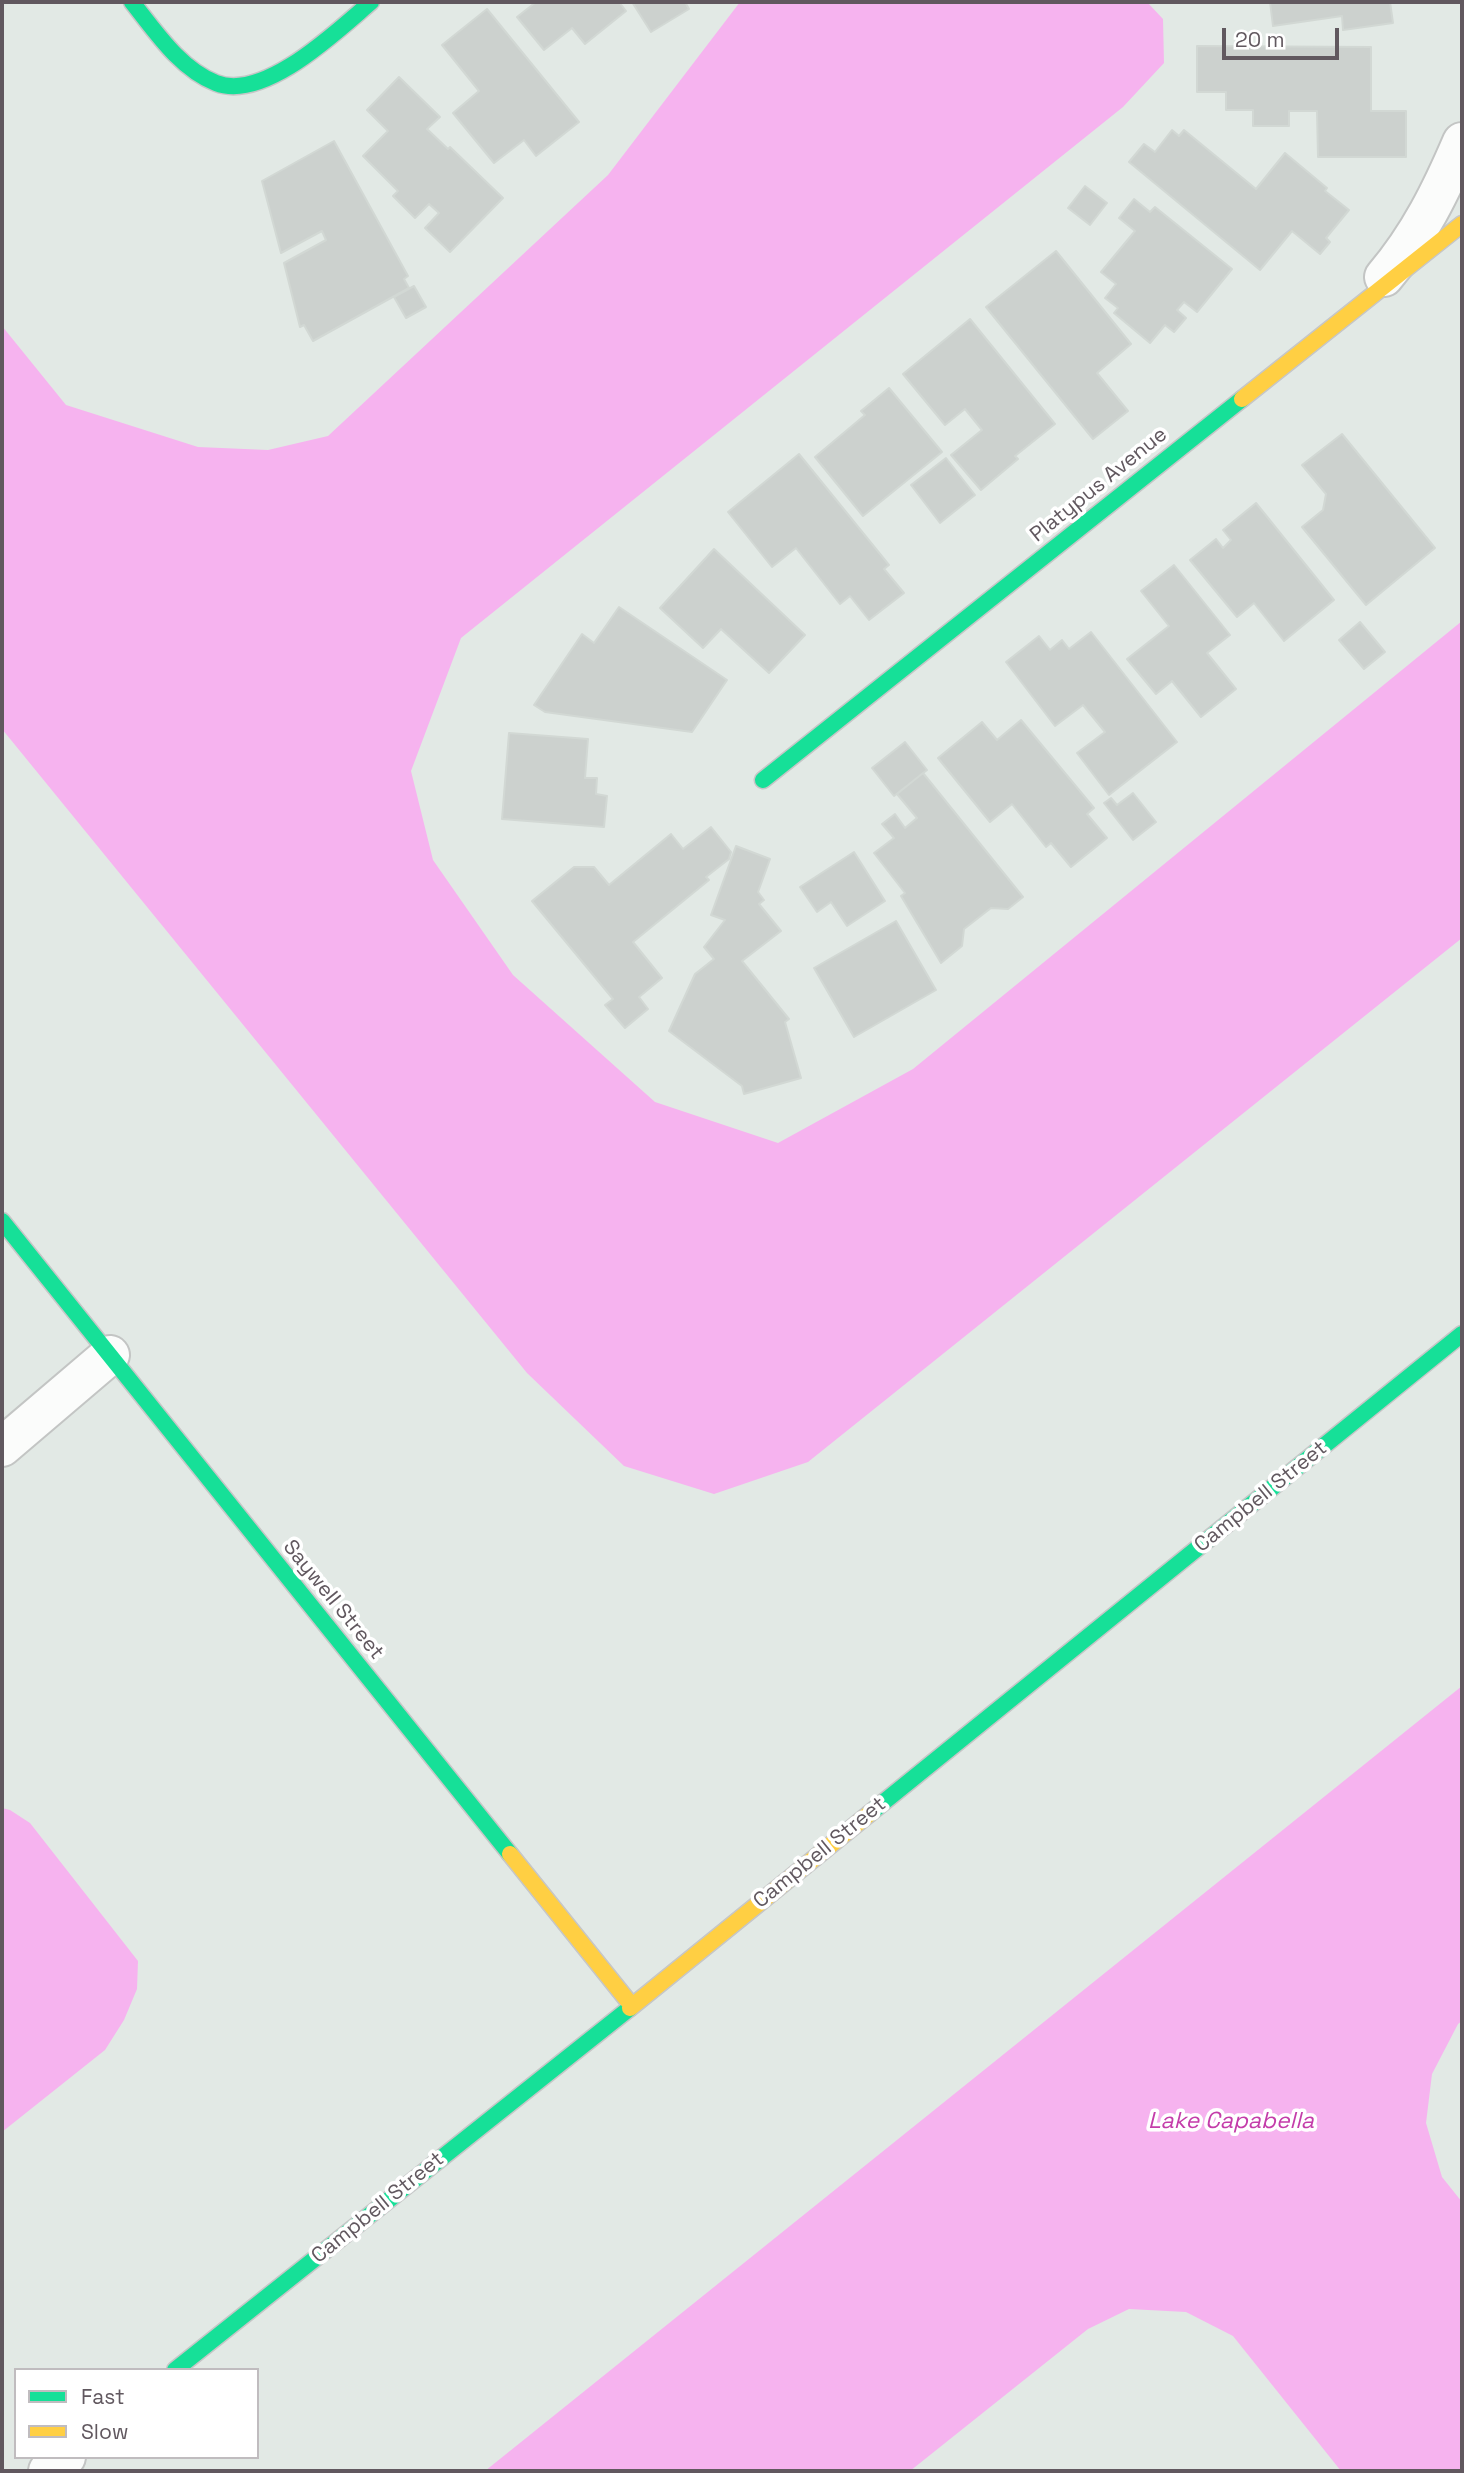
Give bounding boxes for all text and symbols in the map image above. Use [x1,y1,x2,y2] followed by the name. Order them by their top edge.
[1226,14,1343,58] scale bar
[1235,26,1285,53] text: 20 m
[1026,422,1172,548] street label: Platypus Avenue
[1190,1436,1332,1558] street label: Campbell Street
[277,1535,389,1665] street label: Saywell Street
[749,1792,891,1914] street label: Campbell Street
[1148,2108,1314,2136] water label: Lake Capabella
[307,2147,449,2269] street label: Campbell Street
[14,2368,259,2459] legend
[81,2383,125,2410] text: Fast
[81,2418,129,2445] text: Slow

